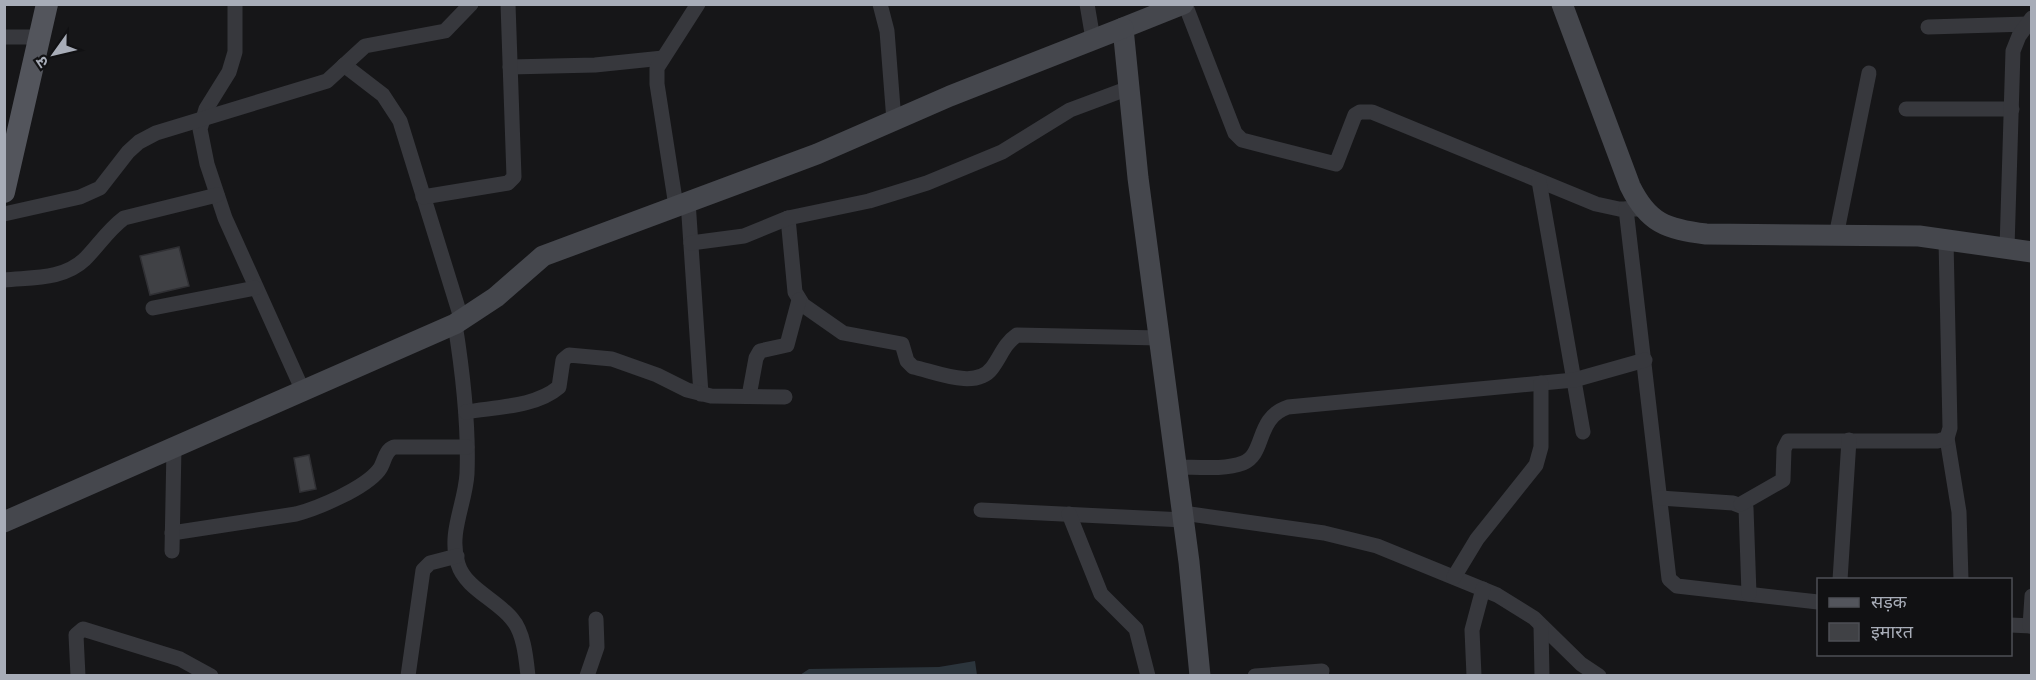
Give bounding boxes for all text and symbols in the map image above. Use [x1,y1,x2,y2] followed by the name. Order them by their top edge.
[24,24,84,84] north arrow
[31,52,53,71] text: उ
[1817,578,2012,656] legend
[1871,591,1908,613] text: सड़क
[1871,621,1914,643] text: इमारत

